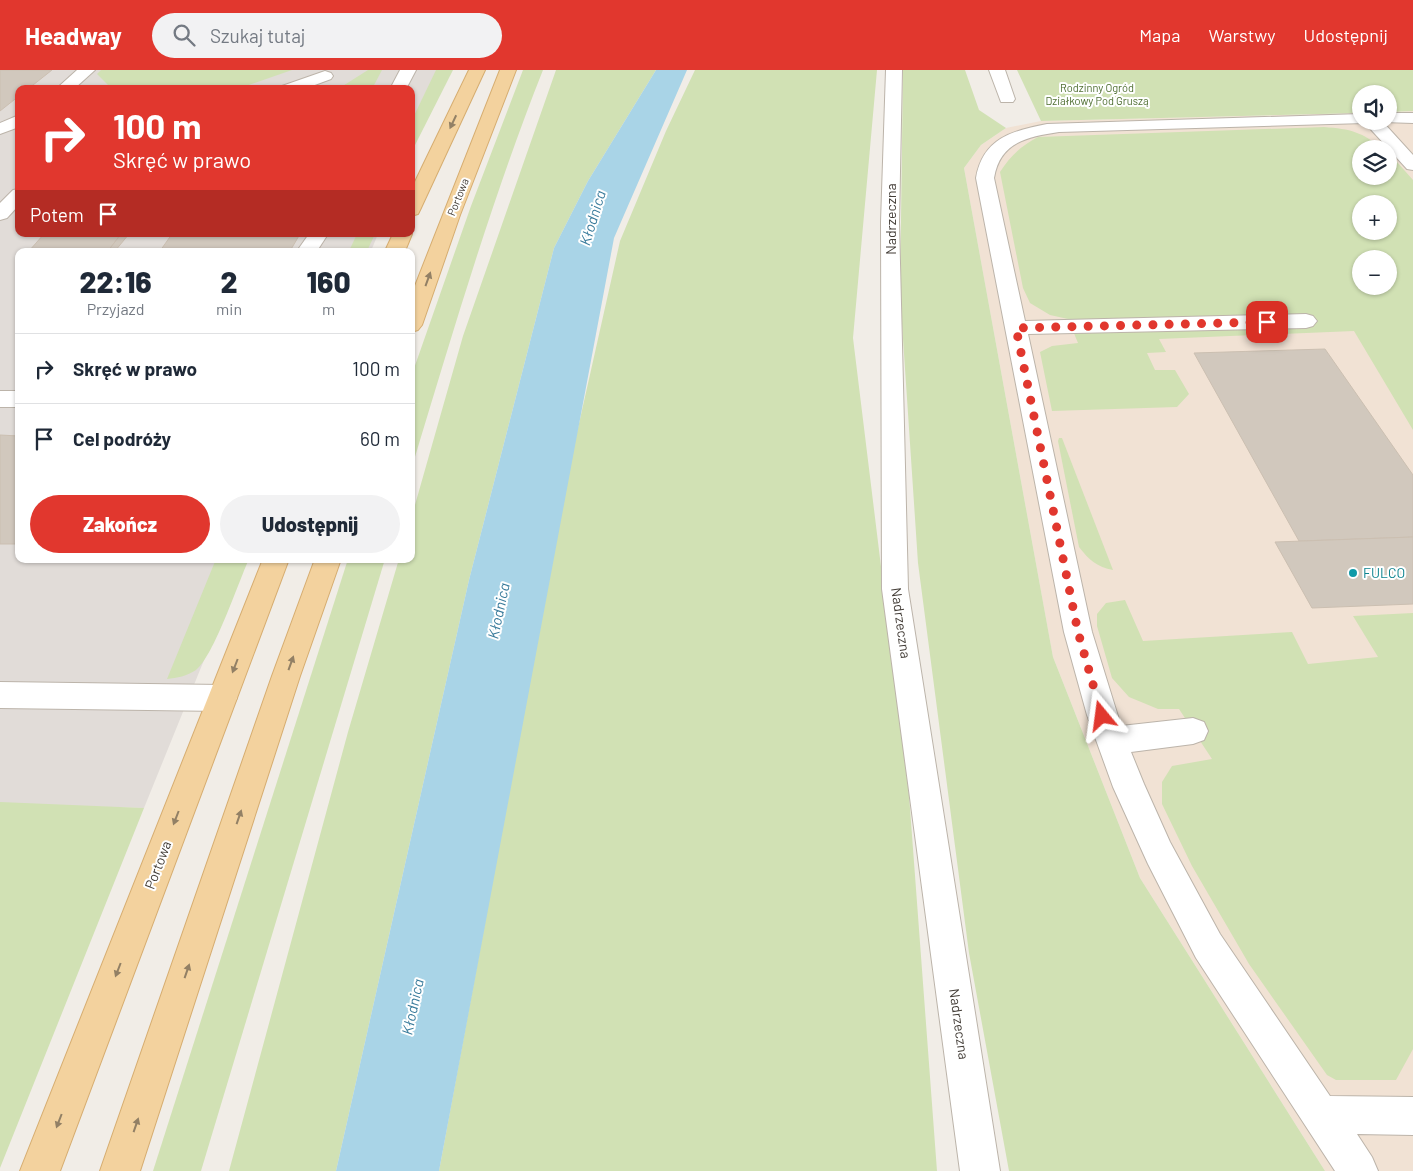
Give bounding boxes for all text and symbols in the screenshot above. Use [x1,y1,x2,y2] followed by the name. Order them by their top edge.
[152,13,502,58] search box
[25,21,122,50] text: Headway
[170,21,198,49] icon: search
[210,24,306,47] text: Szukaj tutaj
[1139,24,1180,46] text: Mapa
[1208,24,1276,46] text: Warstwy
[1304,24,1388,46] text: Udostępnij
[1045,81,1149,107] park label: Rodzinny Ogród Działkowy Pod Gruszą
[1352,85,1397,295] map controls
[1352,85,1397,130] button: sound
[113,104,202,146] text: 100 m
[30,105,95,170] icon: right
[448,115,456,129] one-way arrow
[1352,140,1397,185] button: layers
[113,146,251,172] text: Skręć w prawo
[444,176,471,218] street label: Portowa
[882,183,899,255] street label: Nadrzeczna
[575,188,609,247] water label: Kłodnica
[1352,195,1397,240] button: +
[94,200,122,228] icon: arrive
[30,203,84,226] text: Potem
[1352,250,1397,295] button: −
[79,263,152,299] text: 22:16
[221,263,238,299] text: 2
[306,263,351,299] text: 160
[424,271,432,286] one-way arrow
[87,299,144,318] text: Przyjazd
[216,299,242,318] text: min
[322,299,335,318] text: m
[1246,301,1288,343] pin
[1253,308,1281,336] icon: arrive
[30,355,58,383] icon: right
[73,357,197,380] text: Skręć w prawo
[352,357,400,380] text: 100 m
[30,425,58,453] icon: arrive
[73,427,171,450] text: Cel podróży
[360,427,400,450] text: 60 m
[30,495,210,553] button: Zakończ
[220,495,400,553] button: Udostępnij
[1363,564,1405,581] place label: FULCO
[1347,567,1359,579] marker: FULCO
[483,581,513,640] water label: Kłodnica
[888,586,915,659] street label: Nadrzeczna
[288,655,295,670] one-way arrow
[230,659,238,674] one-way arrow
[1075,689,1127,741] position arrow
[236,809,243,824] one-way arrow
[172,811,180,826] one-way arrow
[141,838,174,891] street label: Portowa
[114,963,122,978] one-way arrow
[184,963,192,978] one-way arrow
[397,977,427,1036] water label: Kłodnica
[946,987,973,1060] street label: Nadrzeczna
[55,1114,63,1129] one-way arrow
[133,1117,140,1132] one-way arrow

